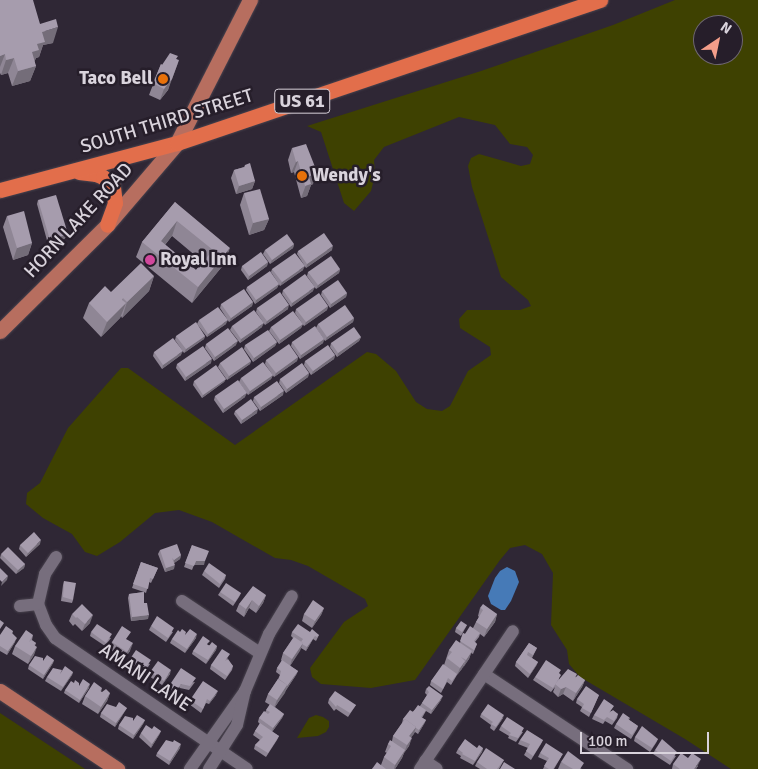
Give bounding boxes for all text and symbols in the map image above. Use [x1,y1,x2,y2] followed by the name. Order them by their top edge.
[693,15,743,65] north arrow
[717,18,735,38] text: N
[79,68,153,90] place label: Taco Bell
[157,73,169,85] marker: Taco Bell
[78,85,256,159] street label: SOUTH THIRD STREET
[273,85,331,116] road number: US 61
[20,159,138,283] street label: HORN LAKE ROAD
[312,165,381,187] place label: Wendy's
[296,170,308,182] marker: Wendy's
[160,249,237,271] place label: Royal Inn
[144,254,156,266] marker: Royal Inn
[95,639,195,717] street label: AMANI LANE
[583,722,712,754] scale bar
[588,732,628,750] text: 100 m

